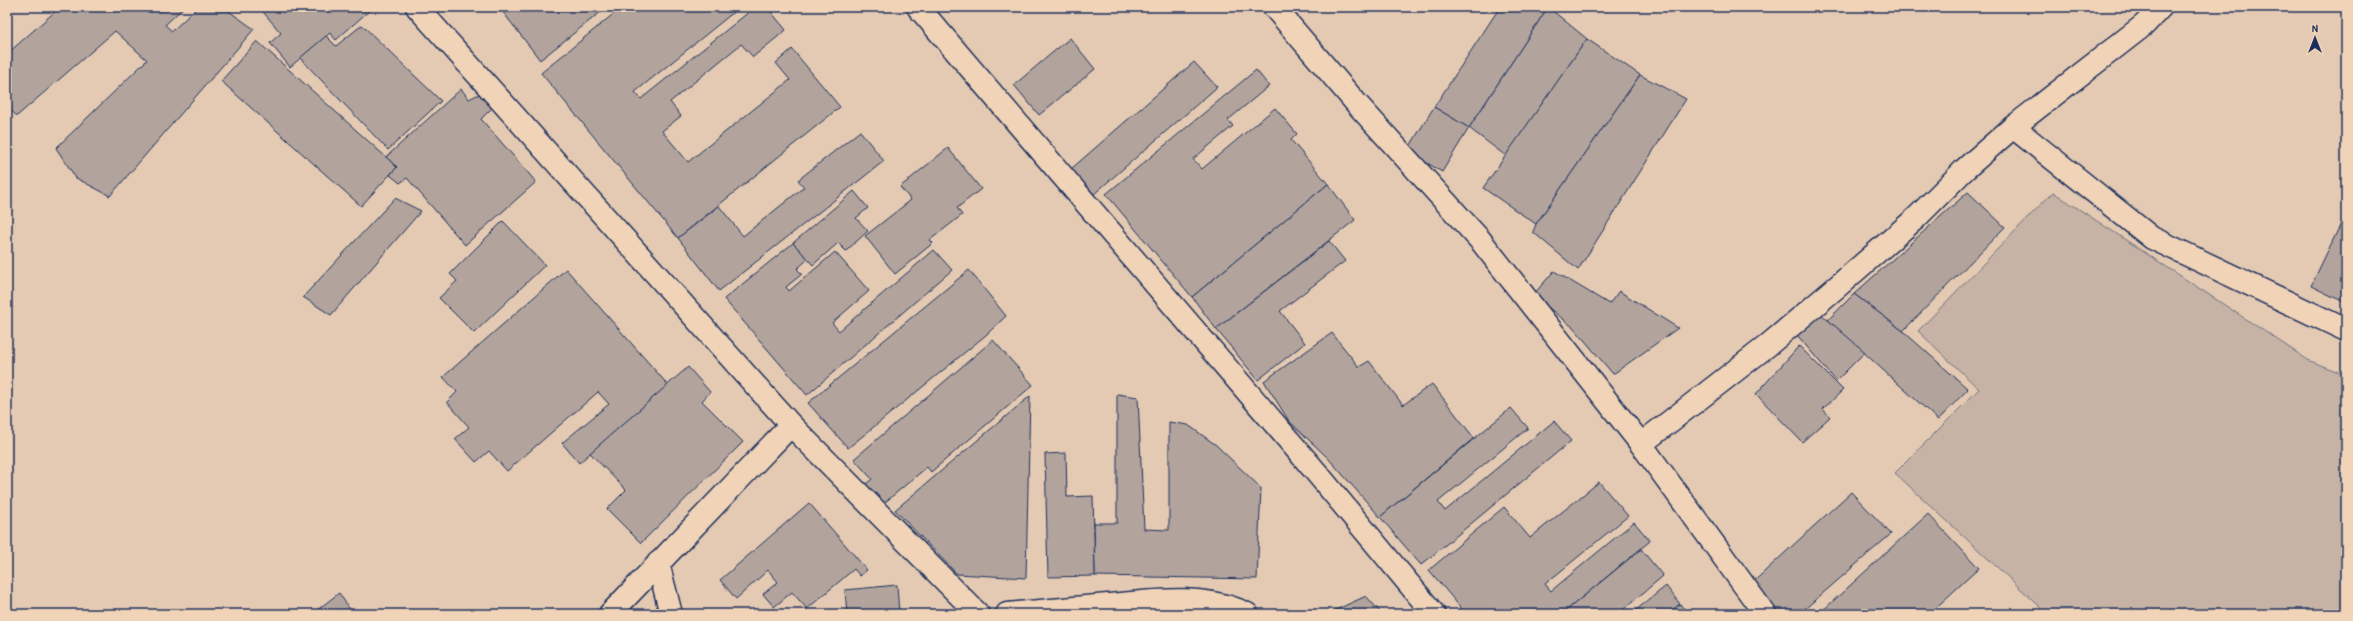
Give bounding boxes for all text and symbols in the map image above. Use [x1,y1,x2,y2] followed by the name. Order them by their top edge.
[2295,18,2335,58] north arrow
[2312,21,2318,35] text: N

